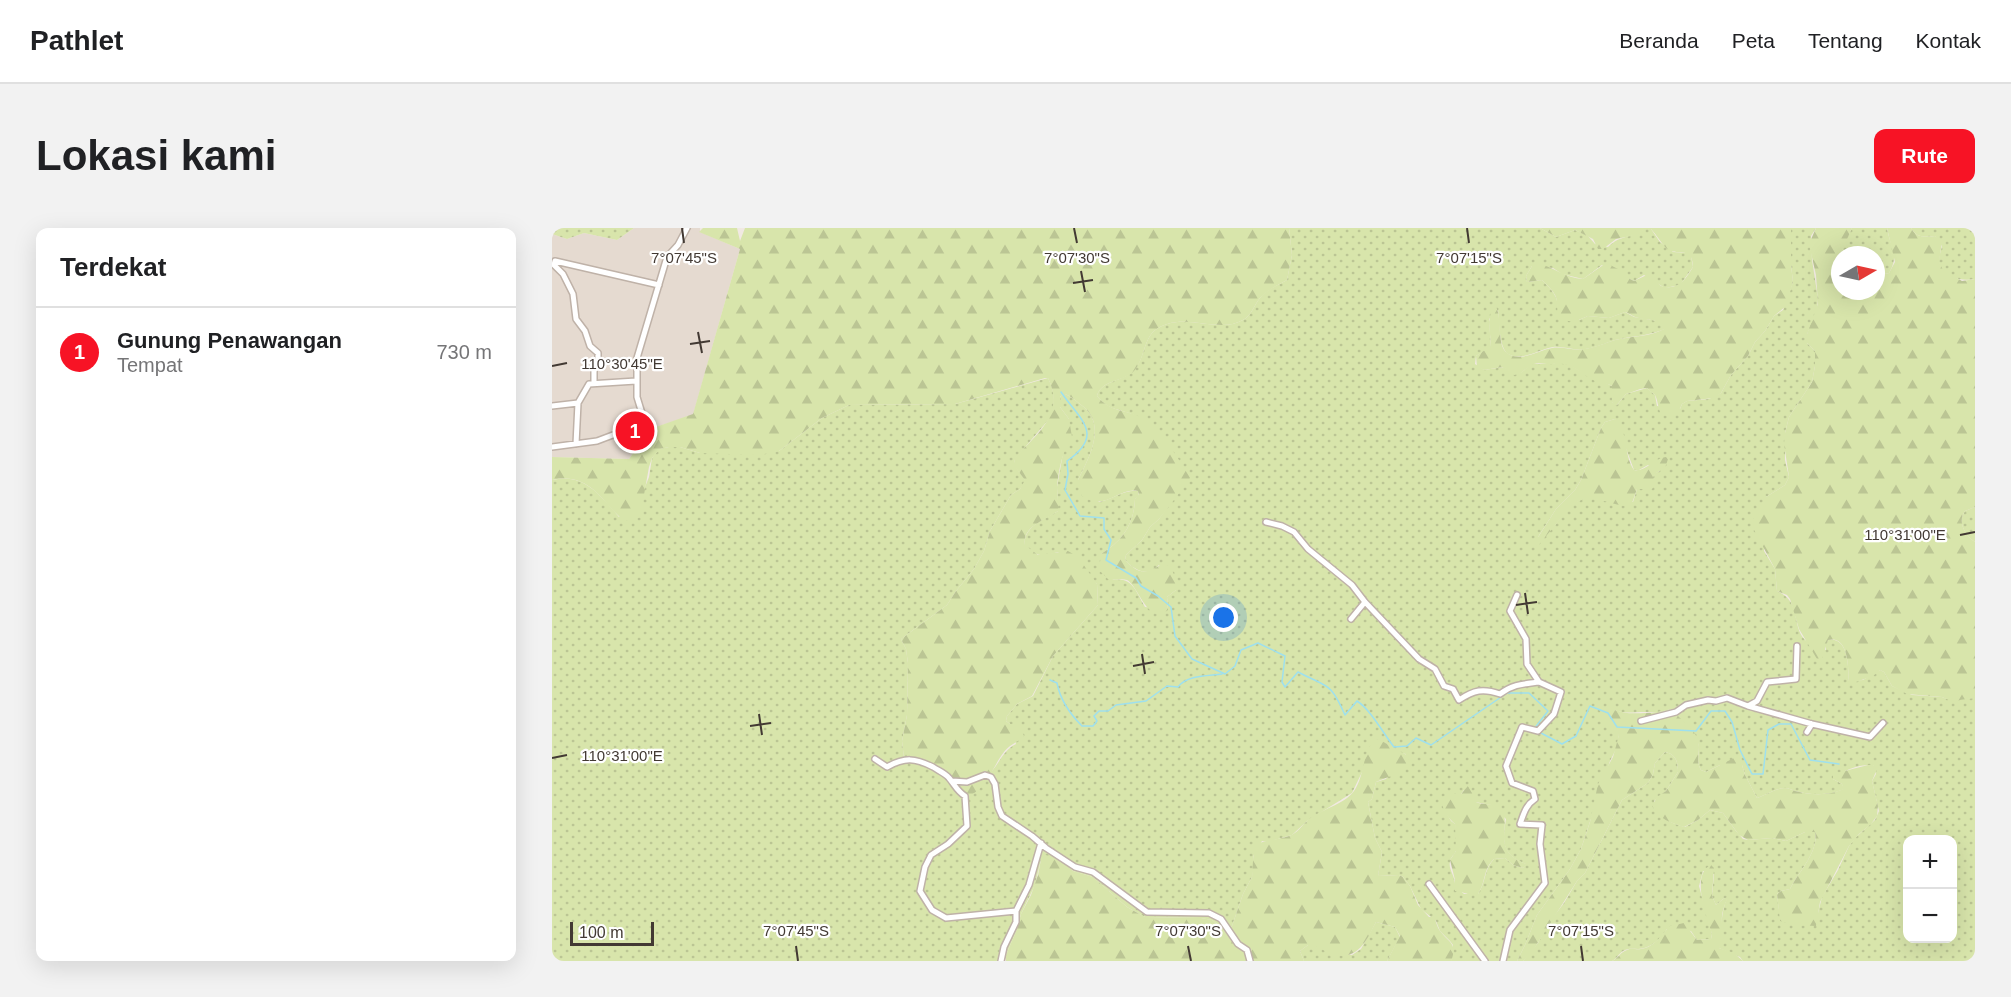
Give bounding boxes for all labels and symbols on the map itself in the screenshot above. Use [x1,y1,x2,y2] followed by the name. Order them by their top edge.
[1831,246,1885,300] north arrow
[651,249,717,266] text: 7°07'45"S
[1044,249,1110,266] text: 7°07'30"S
[1436,249,1502,266] text: 7°07'15"S
[581,355,663,372] text: 110°30'45"E
[616,408,655,454] pin: 1
[1864,526,1946,543] text: 110°31'00"E
[1209,603,1238,632] your location
[581,747,663,764] text: 110°31'00"E
[570,919,654,946] scale bar
[763,922,829,939] text: 7°07'45"S
[1155,922,1221,939] text: 7°07'30"S
[1548,922,1614,939] text: 7°07'15"S

